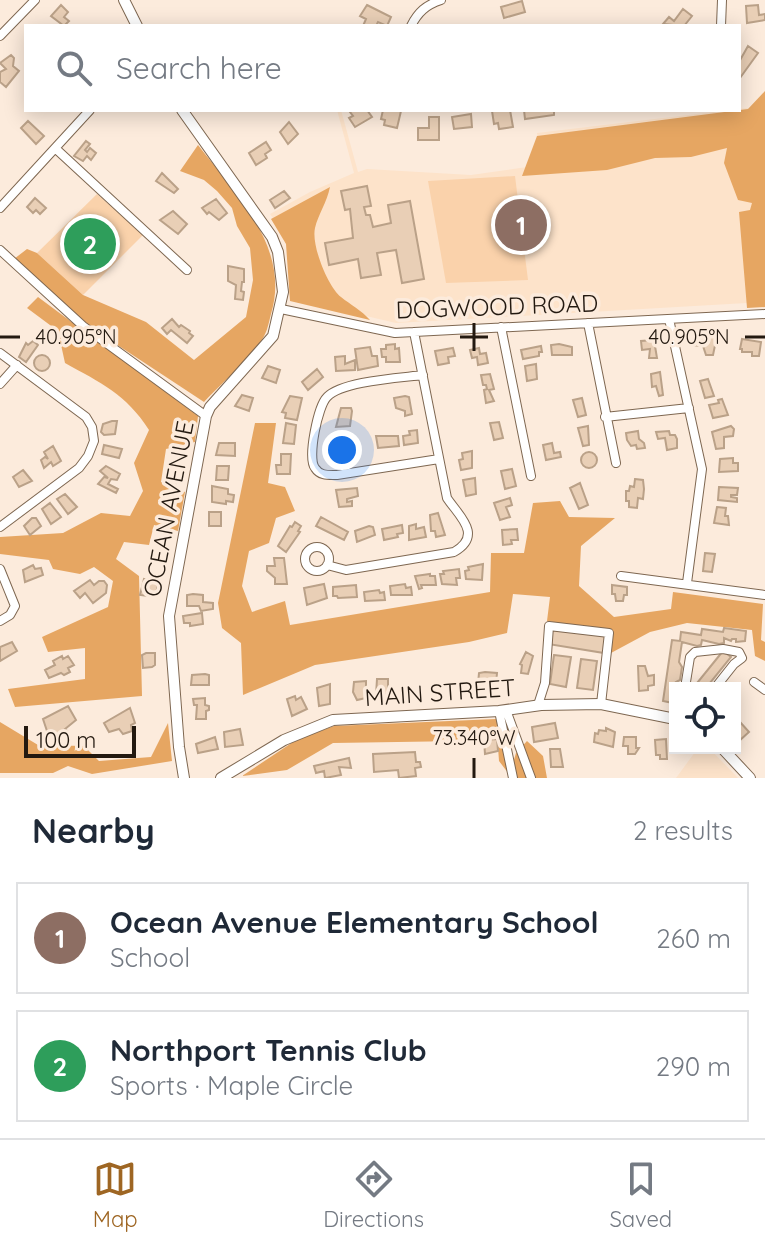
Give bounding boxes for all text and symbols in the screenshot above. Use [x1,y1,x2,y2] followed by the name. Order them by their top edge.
[24,24,741,112] search box
[52,46,96,90] icon: search
[116,49,282,87] text: Search here
[495,195,547,255] pin: 1
[64,214,116,274] pin: 2
[395,287,599,325] street label: DOGWOOD ROAD
[35,324,117,349] text: 40.905°N
[648,324,730,349] text: 40.905°N
[136,418,200,599] street label: OCEAN AVENUE
[322,430,362,470] your location
[363,672,516,712] street label: MAIN STREET
[669,682,741,754] map controls
[669,682,741,754] button: locate
[24,722,136,758] scale bar
[432,725,516,750] text: 73.340°W
[36,726,96,754] text: 100 m
[32,809,155,852] text: Nearby
[633,814,733,847] text: 2 results
[110,903,599,941] text: Ocean Avenue Elementary School
[55,922,65,955] text: 1
[656,922,731,955] text: 260 m
[110,941,190,974] text: School
[110,1031,427,1069] text: Northport Tennis Club
[53,1050,67,1083] text: 2
[656,1050,731,1083] text: 290 m
[110,1069,353,1102] text: Sports · Maple Circle
[93,1157,138,1233] tab: Map
[323,1157,424,1233] tab: Directions
[609,1157,672,1233] tab: Saved

